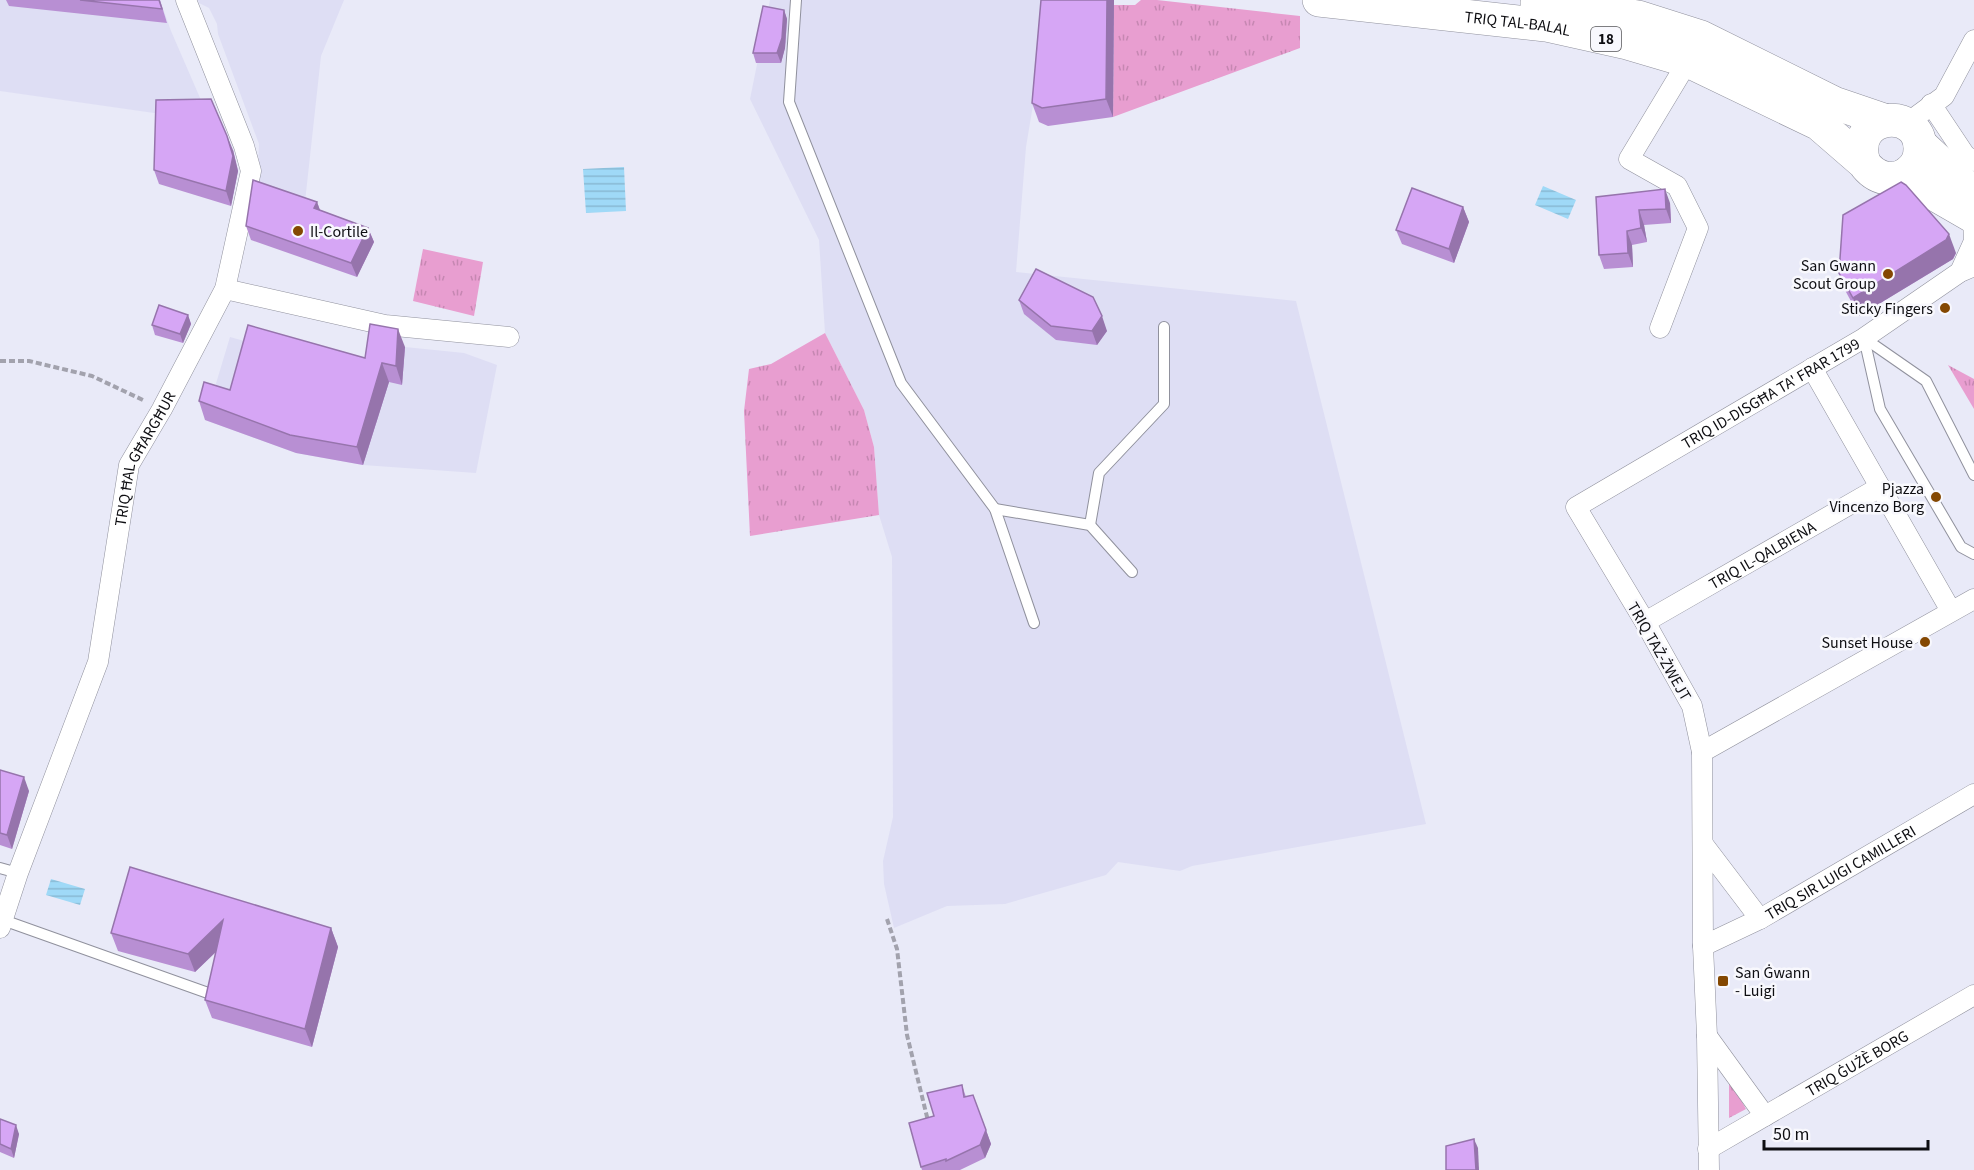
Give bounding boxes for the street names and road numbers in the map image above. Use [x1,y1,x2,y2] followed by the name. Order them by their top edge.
[1463,6,1573,42] street label: TRIQ TAL-BALAL
[1591,27,1621,51] road number: 18
[1678,333,1864,455] street label: TRIQ ID-DISGĦA TA' FRAR 1799
[110,388,181,528] street label: TRIQ ĦAL GĦARGĦUR
[1705,516,1820,595] street label: TRIQ IL-QALBIENA
[1622,598,1697,705] street label: TRIQ TAŻ-ŻWEJT
[1761,820,1920,926] street label: TRIQ SIR LUIGI CAMILLERI
[1802,1025,1913,1102] street label: TRIQ ĠUŻÈ BORG

